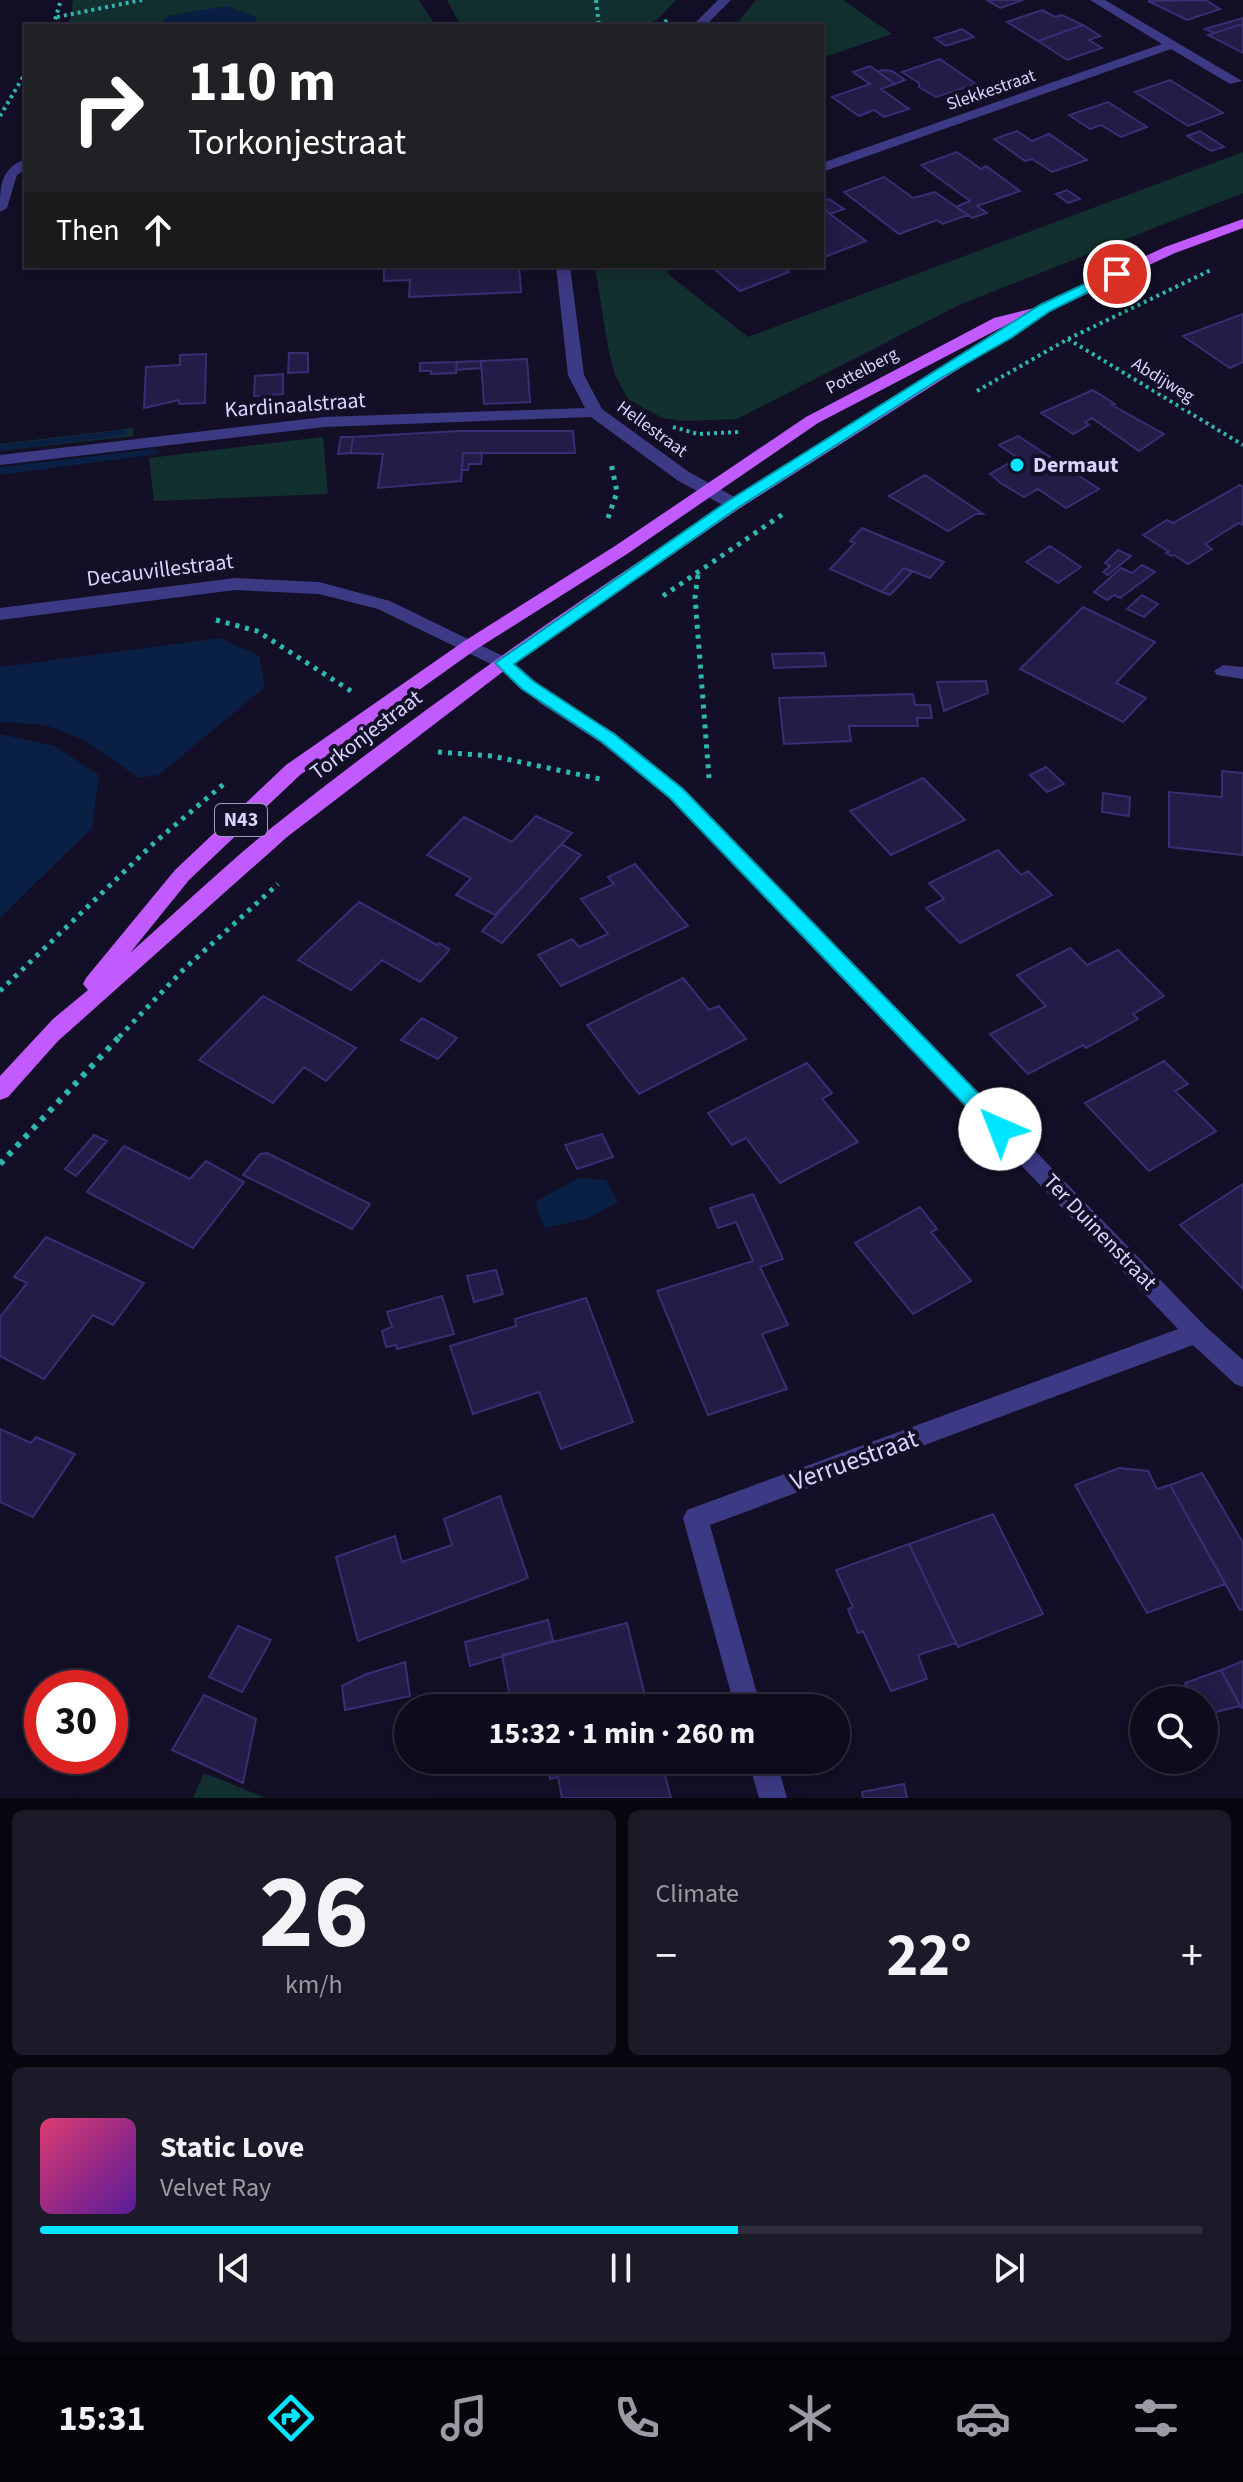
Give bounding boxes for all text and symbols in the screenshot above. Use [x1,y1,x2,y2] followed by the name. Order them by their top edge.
[188,43,336,122] text: 110 m
[56,56,160,160] icon: right
[943,63,1039,117] street label: Slekkestraat
[188,117,406,168] text: Torkonjestraat
[136,208,180,252] icon: ahead
[56,209,120,252] text: Then
[1083,240,1151,308] pin
[1095,252,1139,296] icon: arrive
[822,342,902,400] street label: Pottelberg
[1127,351,1199,409] street label: Abdijweg
[223,384,367,426] street label: Kardinaalstraat
[612,395,692,463] street label: Hellestraat
[1033,449,1119,481] place label: Dermaut
[1008,456,1026,474] marker: Dermaut
[85,545,236,595] street label: Decauvillestraat
[303,682,429,788] street label: Torkonjestraat
[215,804,267,836] road number: N43
[958,1087,1042,1171] position arrow
[1036,1166,1165,1298] street label: Ter Duinenstraat
[785,1420,923,1500] street label: Verruestraat
[24,1670,128,1774] speed limit sign: 30
[1130,1686,1218,1774] map controls
[1130,1686,1218,1774] button: search
[489,1712,755,1755] text: 15:32 · 1 min · 260 m
[259,1840,369,1988] text: 26
[656,1875,739,1912] text: Climate
[887,1914,972,1999] text: 22°
[656,1925,677,1988] text: −
[1181,1925,1203,1988] text: +
[285,1966,343,2003] text: km/h
[160,2126,304,2169] text: Static Love
[160,2169,271,2206] text: Velvet Ray
[212,2246,256,2290] icon: previous
[599,2246,643,2290] icon: pause
[987,2246,1031,2290] icon: next
[263,2390,319,2446] icon: directions
[436,2390,492,2446] icon: music
[609,2390,665,2446] icon: phone
[782,2390,838,2446] icon: climate
[955,2390,1011,2446] icon: car
[1128,2390,1184,2446] icon: filters
[59,2393,145,2444] text: 15:31

